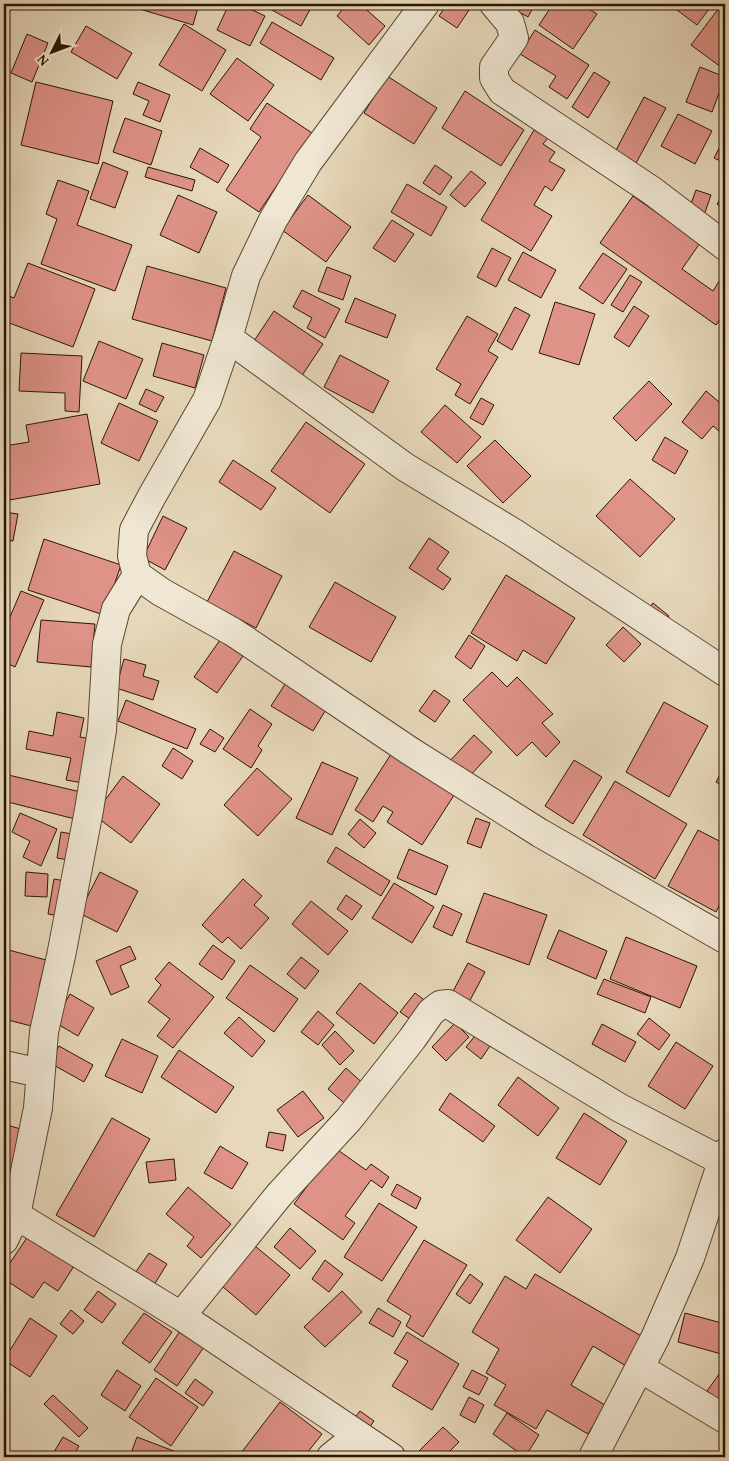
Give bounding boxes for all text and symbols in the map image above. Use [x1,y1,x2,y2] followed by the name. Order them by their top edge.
[28,28,78,78] north arrow
[31,50,53,71] text: N

